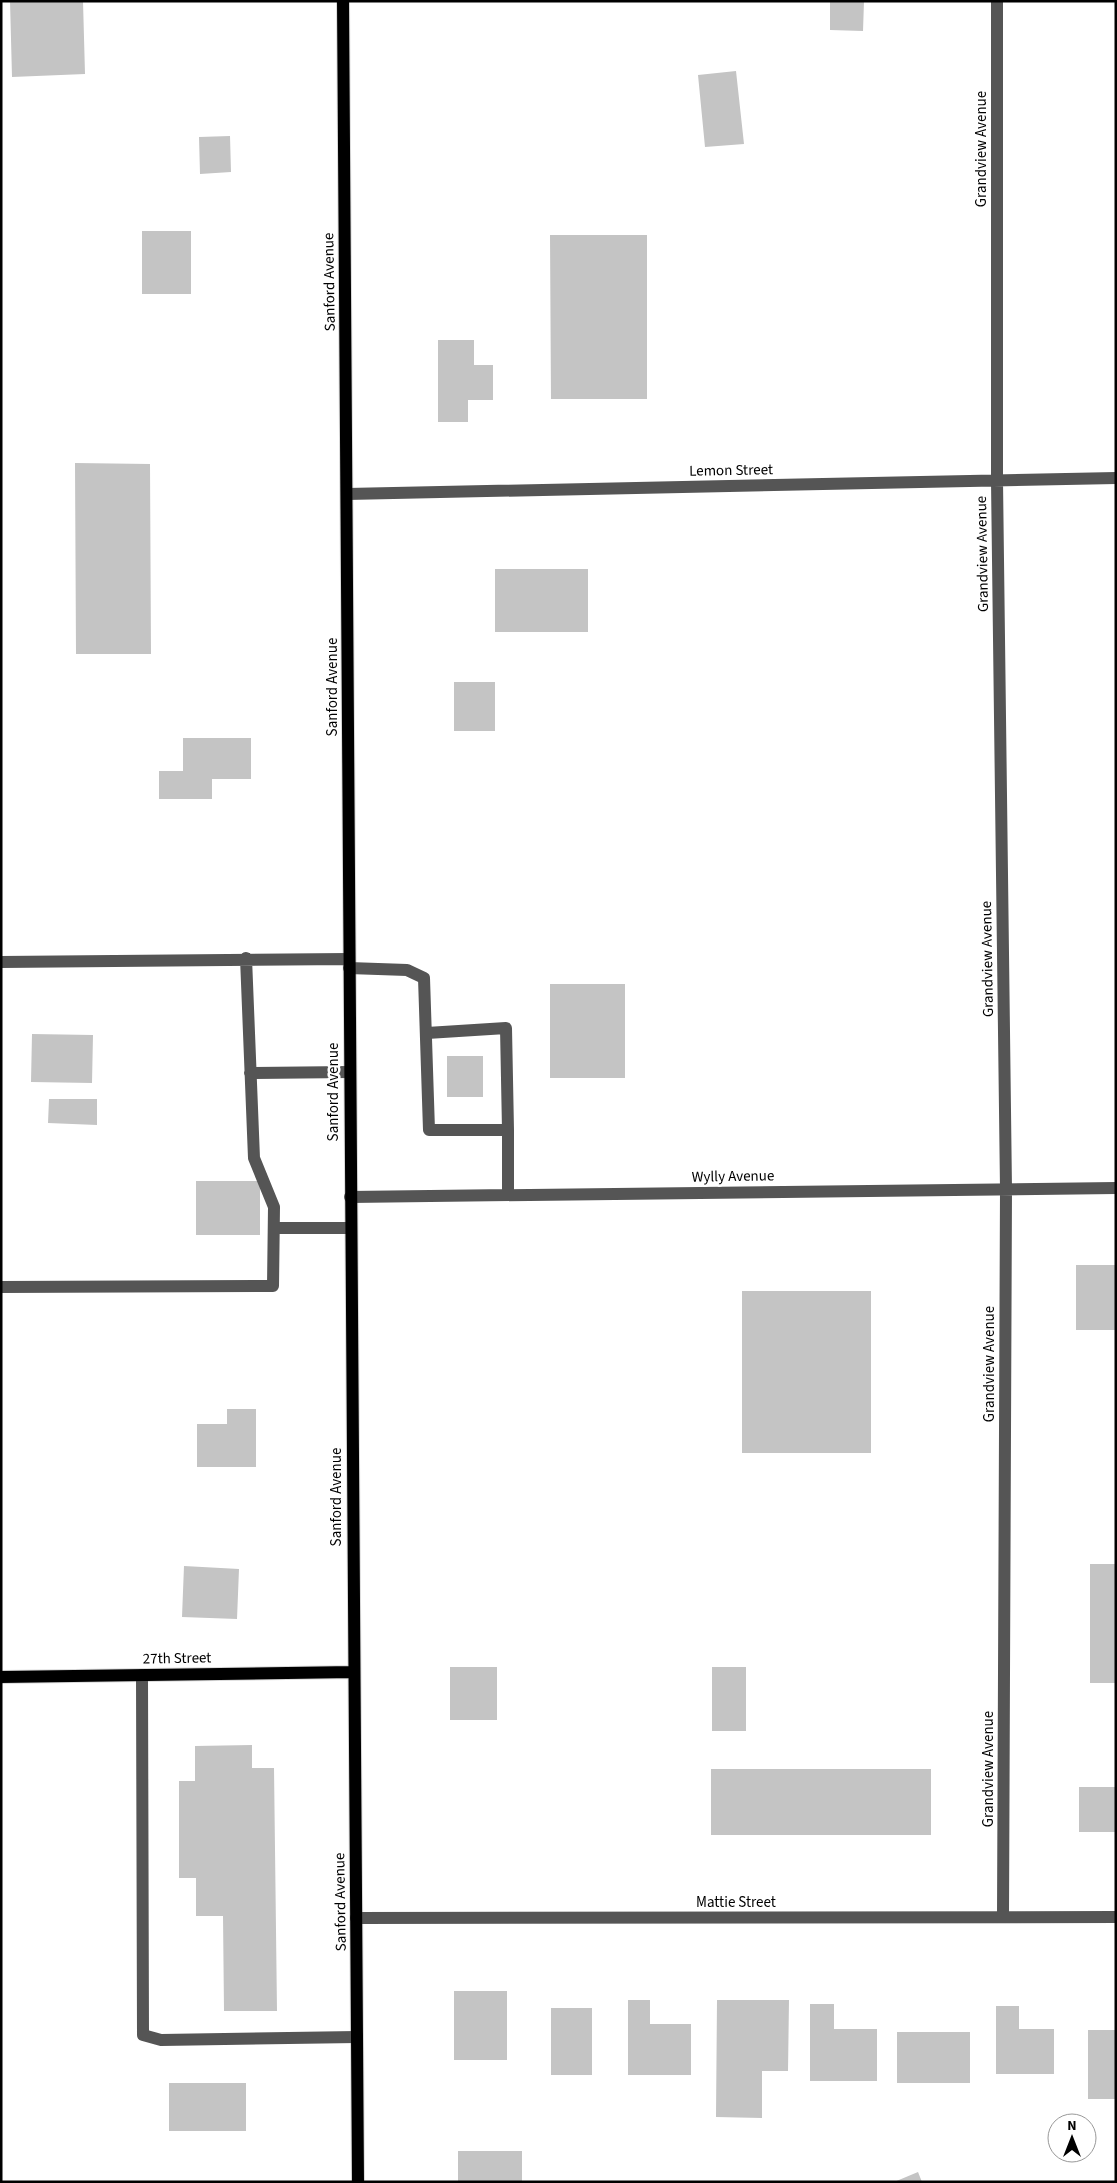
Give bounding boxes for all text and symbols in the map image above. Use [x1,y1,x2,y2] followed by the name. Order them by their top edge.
[971,91,992,207] street label: Grandview Avenue
[318,232,341,332] street label: Sanford Avenue
[689,459,773,482] street label: Lemon Street
[971,496,994,612] street label: Grandview Avenue
[322,638,343,736] street label: Sanford Avenue
[976,901,999,1017] street label: Grandview Avenue
[323,1043,344,1141] street label: Sanford Avenue
[691,1165,775,1188] street label: Wylly Avenue
[979,1306,1000,1422] street label: Grandview Avenue
[326,1448,347,1546] street label: Sanford Avenue
[142,1647,212,1670] street label: 27th Street
[978,1711,999,1827] street label: Grandview Avenue
[329,1852,352,1952] street label: Sanford Avenue
[696,1892,776,1913] street label: Mattie Street
[1047,2113,1097,2163] north arrow
[1067,2116,1077,2136] text: N

